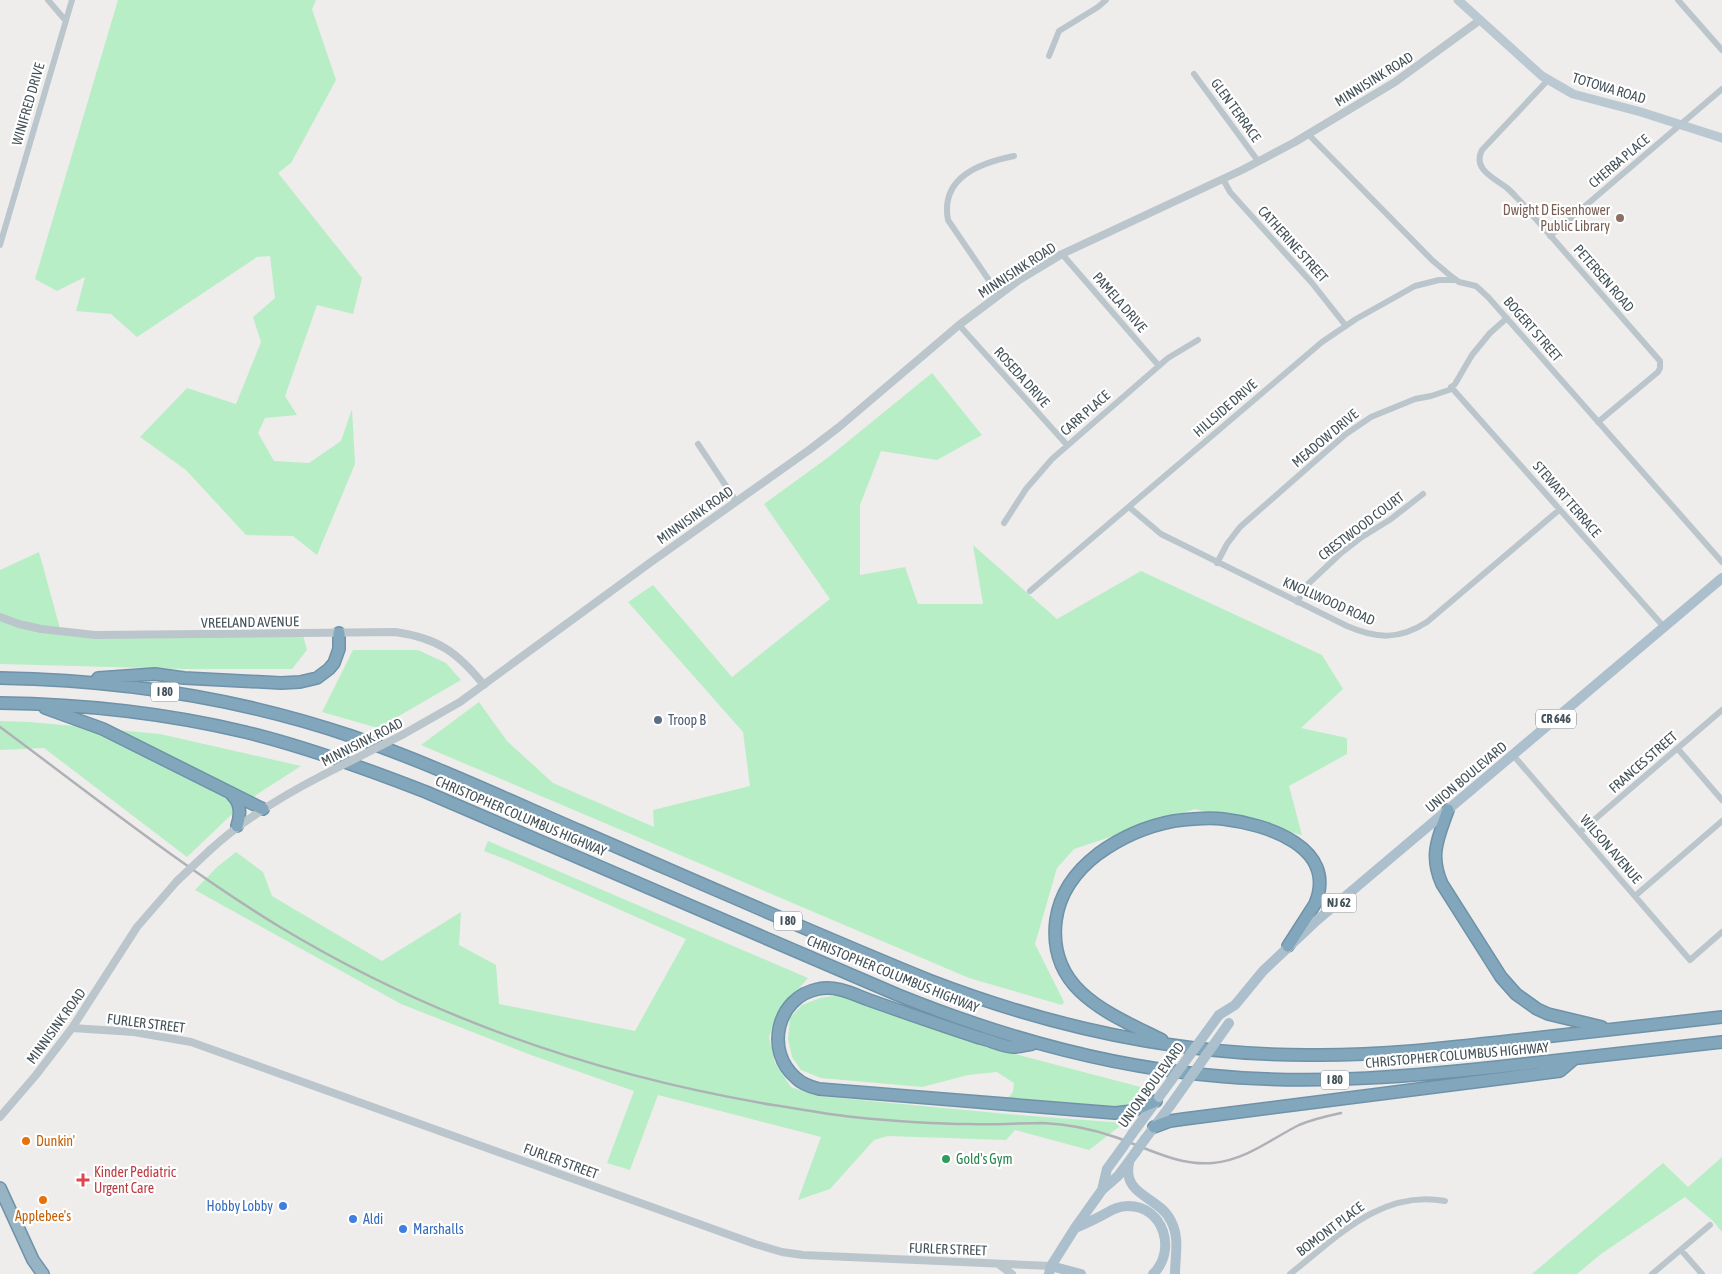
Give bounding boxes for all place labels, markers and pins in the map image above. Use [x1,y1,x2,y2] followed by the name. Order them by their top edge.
[1503,202,1611,234] place label: Dwight D Eisenhower Public Library
[1614,212,1626,224] marker: Dwight D Eisenhower Public Library
[668,712,706,728] place label: Troop B
[652,714,664,726] marker: Troop B
[36,1133,75,1149] place label: Dunkin'
[20,1135,32,1147] marker: Dunkin'
[956,1151,1013,1167] place label: Gold's Gym
[940,1153,952,1165] marker: Gold's Gym
[94,1164,177,1196] place label: Kinder Pediatric Urgent Care
[76,1173,90,1187] marker: Kinder Pediatric Urgent Care
[37,1194,49,1206] marker: Applebee's
[207,1198,273,1214] place label: Hobby Lobby
[277,1200,289,1212] marker: Hobby Lobby
[15,1208,71,1224] place label: Applebee's
[363,1211,383,1227] place label: Aldi
[347,1213,359,1225] marker: Aldi
[413,1221,464,1237] place label: Marshalls
[397,1223,409,1235] marker: Marshalls

